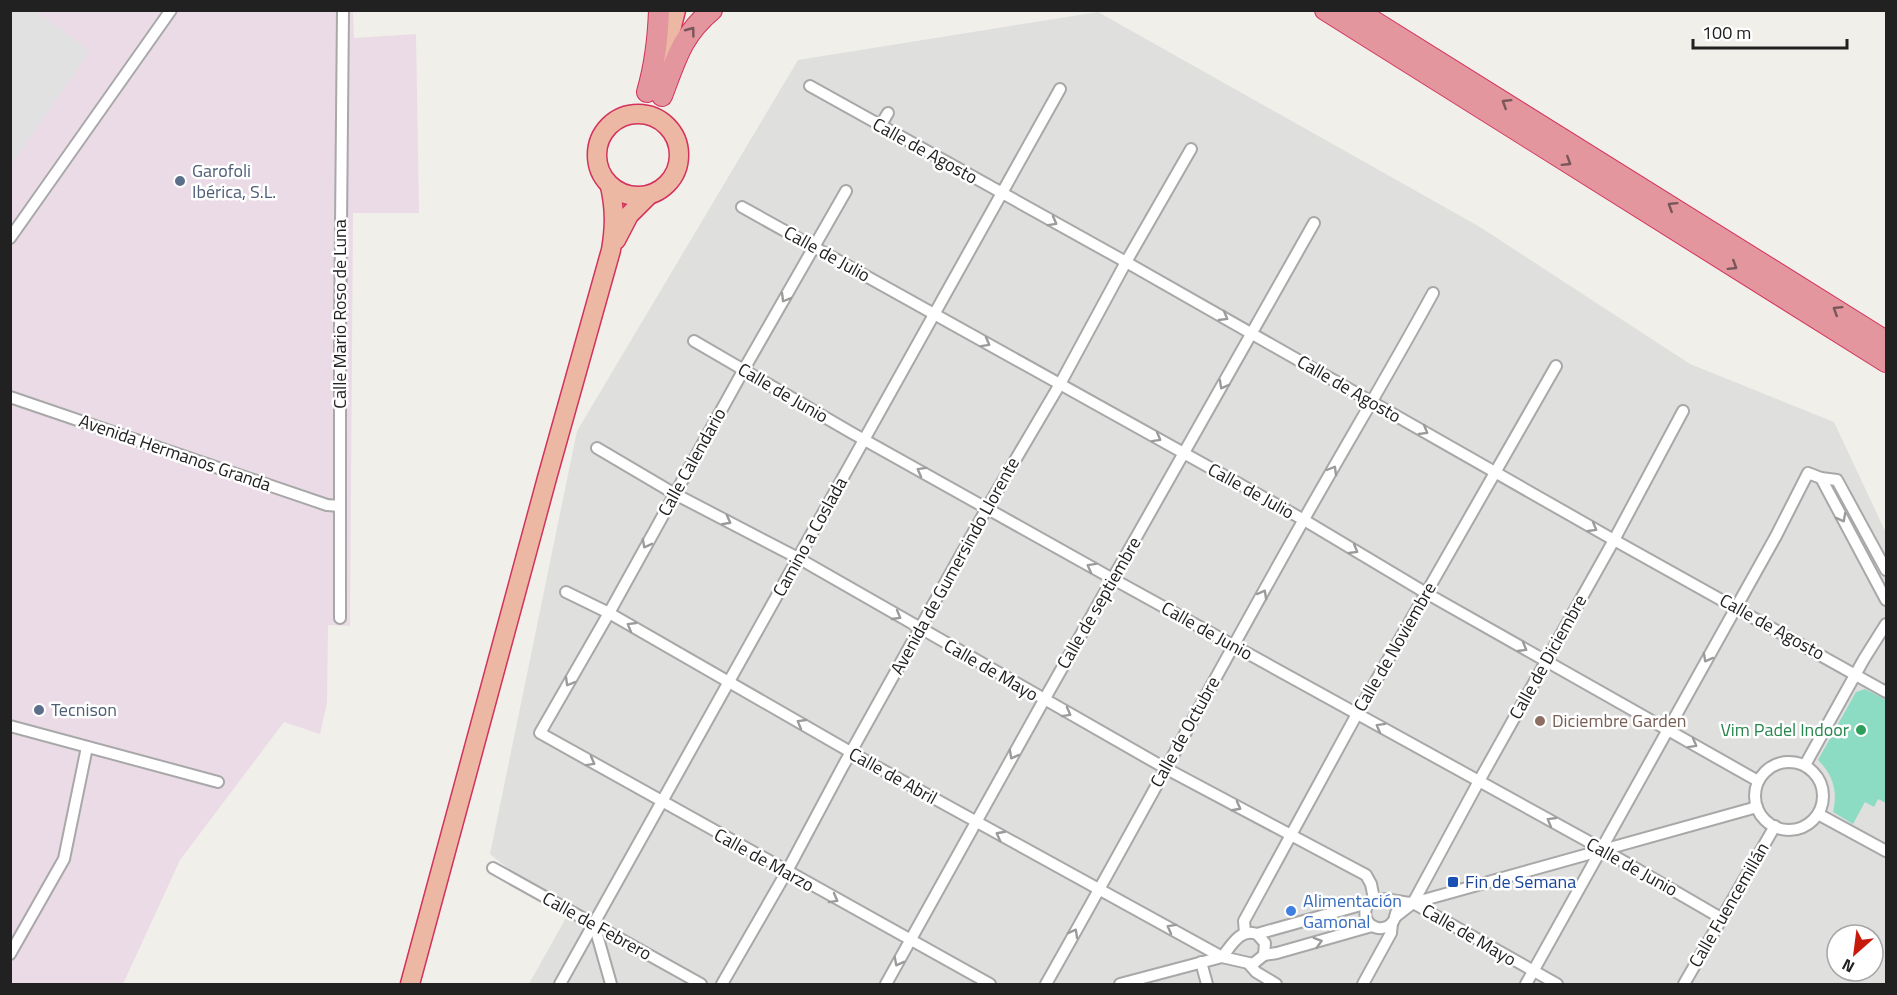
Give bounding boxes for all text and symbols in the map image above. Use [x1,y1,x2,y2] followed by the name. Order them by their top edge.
[1693,12,1848,50] scale bar
[1702,19,1751,46] text: 100 m
[684,27,695,38] one-way arrow
[1502,99,1512,111] one-way arrow
[868,111,983,191] street label: Calle de Agosto
[1560,155,1571,166] one-way arrow
[192,157,276,205] place label: Garofoli Ibérica, S.L.
[173,174,187,188] marker: Garofoli Ibérica, S.L.
[1667,203,1678,214] one-way arrow
[1047,215,1058,226] one-way arrow
[326,219,353,409] street label: Calle Mario Roso de Luna
[779,219,875,288] street label: Calle de Julio
[1727,258,1737,270] one-way arrow
[780,292,792,302] one-way arrow
[1833,305,1843,317] one-way arrow
[1217,310,1228,322] one-way arrow
[980,336,991,347] one-way arrow
[1292,348,1406,429] street label: Calle de Agosto
[733,356,834,429] street label: Calle de Junio
[1219,379,1230,389] one-way arrow
[651,403,732,521] street label: Calle Calendario
[75,407,275,498] street label: Avenida Hermanos Granda
[1418,424,1428,435] one-way arrow
[1150,431,1161,443] one-way arrow
[883,452,1026,679] street label: Avenida de Gumersindo Llorente
[1203,456,1299,525] street label: Calle de Julio
[1326,466,1338,476] one-way arrow
[917,467,927,478] one-way arrow
[765,472,854,602] street label: Camino a Coslada
[1835,511,1846,522] one-way arrow
[721,514,731,525] one-way arrow
[1587,521,1597,533] one-way arrow
[1050,532,1147,674] street label: Calle de septiembre
[642,538,653,549] one-way arrow
[1348,543,1358,554] one-way arrow
[1087,563,1097,574] one-way arrow
[1346,577,1443,717] street label: Calle de Noviembre
[1715,587,1830,667] street label: Calle de Agosto
[1502,589,1593,724] street label: Calle de Diciembre
[1256,590,1267,601] one-way arrow
[1157,594,1258,667] street label: Calle de Junio
[891,609,901,621] one-way arrow
[627,622,638,633] one-way arrow
[939,632,1043,707] street label: Calle de Mayo
[1517,640,1527,652] one-way arrow
[1703,651,1714,662] one-way arrow
[1143,671,1226,792] street label: Calle de Octubre
[565,676,577,686] one-way arrow
[51,696,117,723] place label: Tecnison
[32,703,46,717] marker: Tecnison
[1060,706,1071,717] one-way arrow
[1552,707,1686,734] place label: Diciembre Garden
[1533,714,1547,728] marker: Diciembre Garden
[1720,716,1849,743] place label: Vim Padel Indoor
[797,719,807,730] one-way arrow
[1376,723,1386,734] one-way arrow
[1854,723,1868,737] marker: Vim Padel Indoor
[1686,737,1697,748] one-way arrow
[844,740,942,811] street label: Calle de Abril
[1009,749,1020,759] one-way arrow
[585,755,595,766] one-way arrow
[1231,800,1242,811] one-way arrow
[1547,817,1557,828] one-way arrow
[709,821,819,898] street label: Calle de Marzo
[1582,830,1683,903] street label: Calle de Junio
[996,831,1006,842] one-way arrow
[1682,837,1775,972] street label: Calle Fuencemillán
[1465,868,1576,895] place label: Fin de Semana
[1446,875,1460,889] marker: Fin de Semana
[538,884,657,967] street label: Calle de Febrero
[1303,887,1402,935] place label: Alimentación Gamonal
[828,892,838,903] one-way arrow
[1417,897,1521,972] street label: Calle de Mayo
[1284,904,1298,918] marker: Alimentación Gamonal
[1825,923,1885,983] north arrow
[1167,924,1177,936] one-way arrow
[1067,929,1078,940] one-way arrow
[1312,937,1323,949] one-way arrow
[1837,953,1858,979] text: N
[894,956,905,966] one-way arrow

